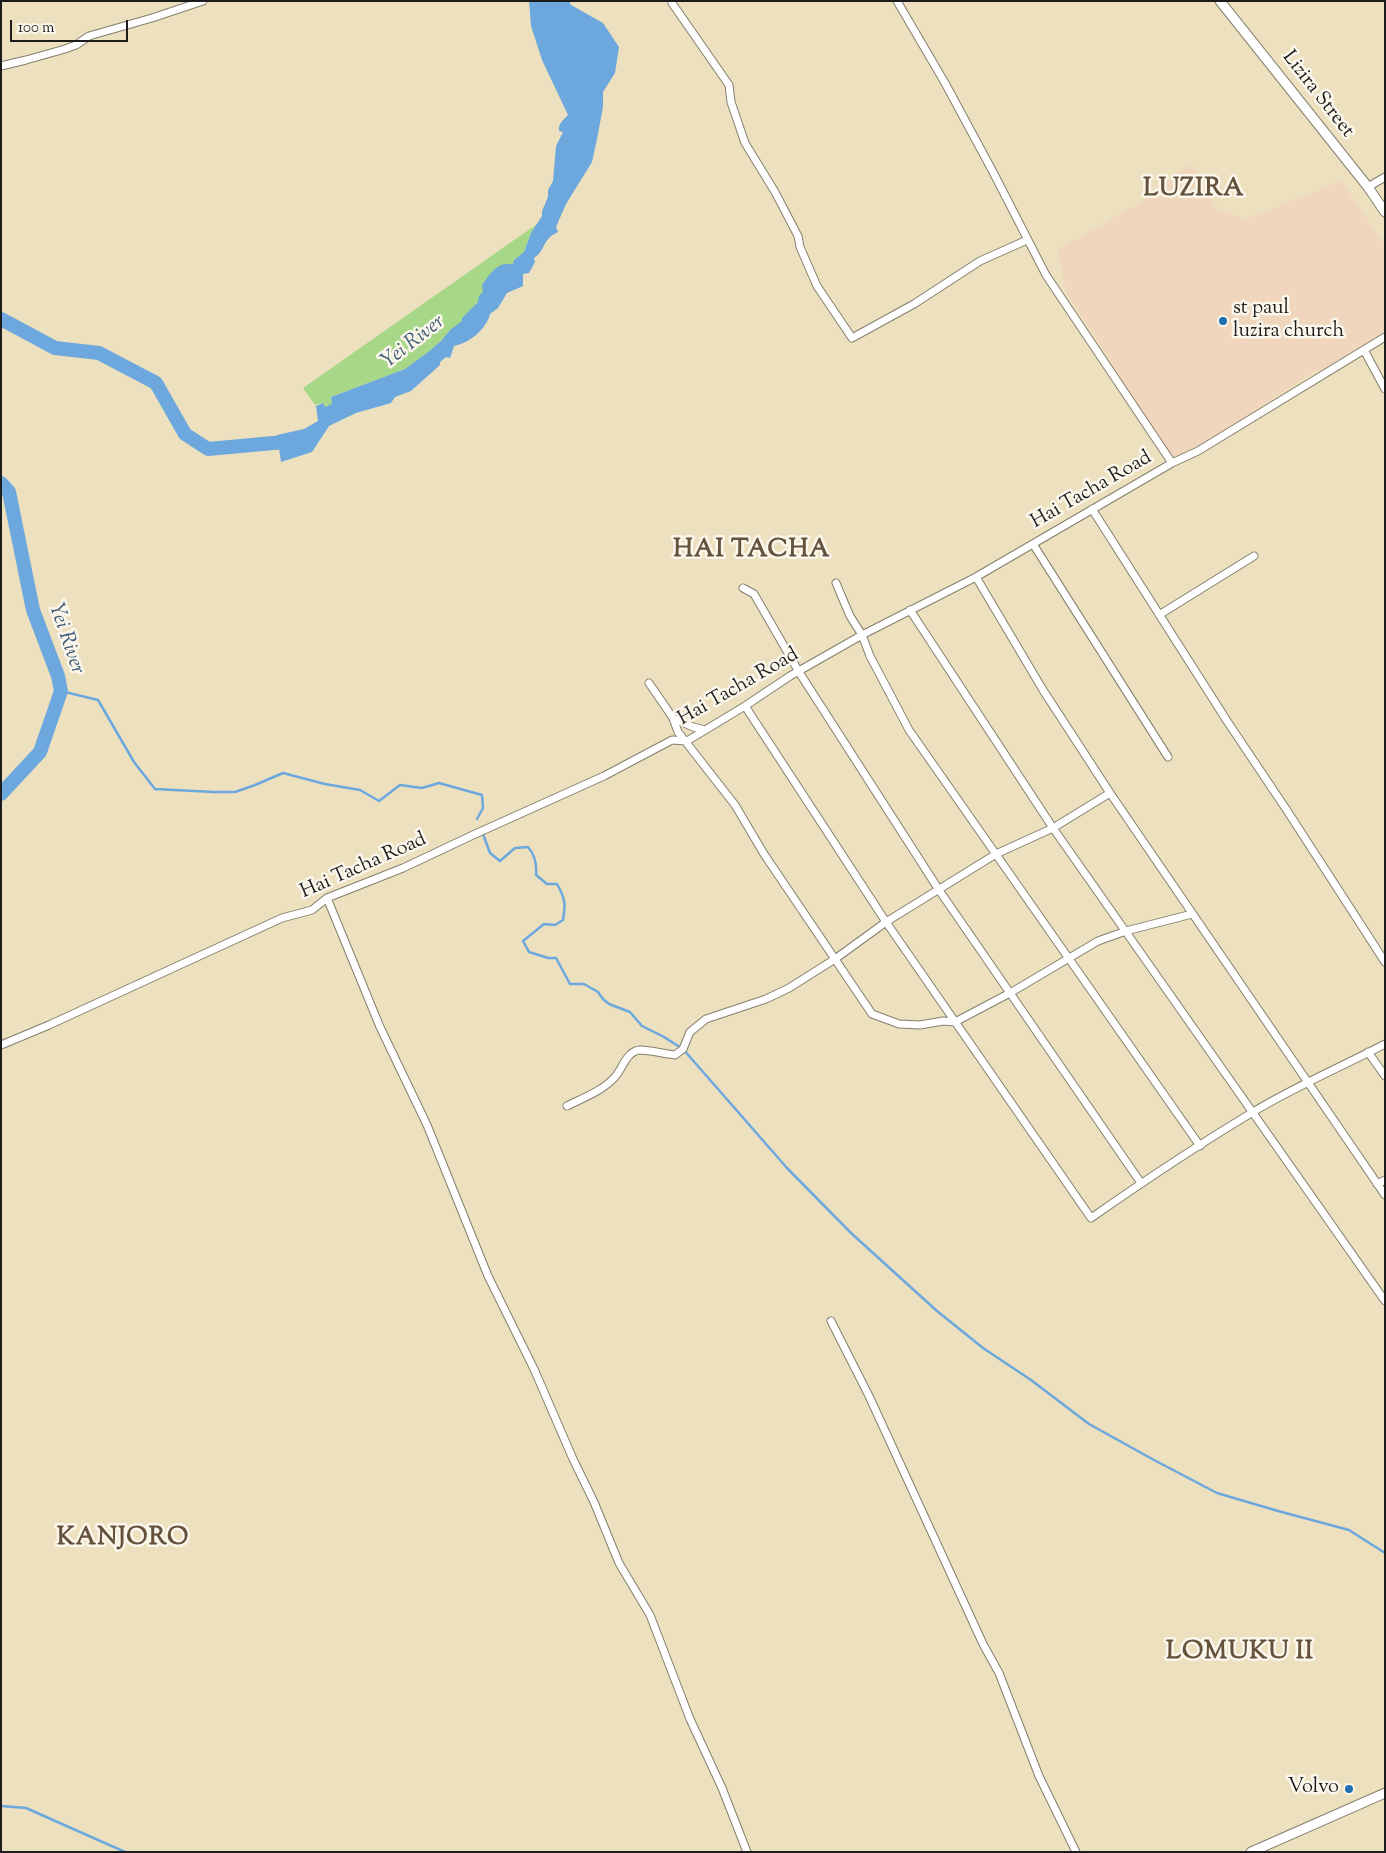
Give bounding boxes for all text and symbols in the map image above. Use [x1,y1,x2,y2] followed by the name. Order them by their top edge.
[12,10,130,42] scale bar
[18,18,54,39] text: 100 m
[1276,47,1358,143] street label: Lizira Street
[1143,176,1245,206] district label: LUZIRA
[1233,298,1344,345] place label: st paul luzira church
[377,310,451,376] water label: Yei River
[1217,315,1229,327] marker: st paul luzira church
[1027,447,1157,535] street label: Hai Tacha Road
[672,537,832,567] district label: HAI TACHA
[41,600,89,678] water label: Yei River
[674,644,804,732] street label: Hai Tacha Road
[297,829,431,905] street label: Hai Tacha Road
[56,1525,190,1555] district label: KANJORO
[1165,1639,1315,1669] district label: LOMUKU II
[1288,1777,1339,1801] place label: Volvo
[1343,1783,1355,1795] marker: Volvo

